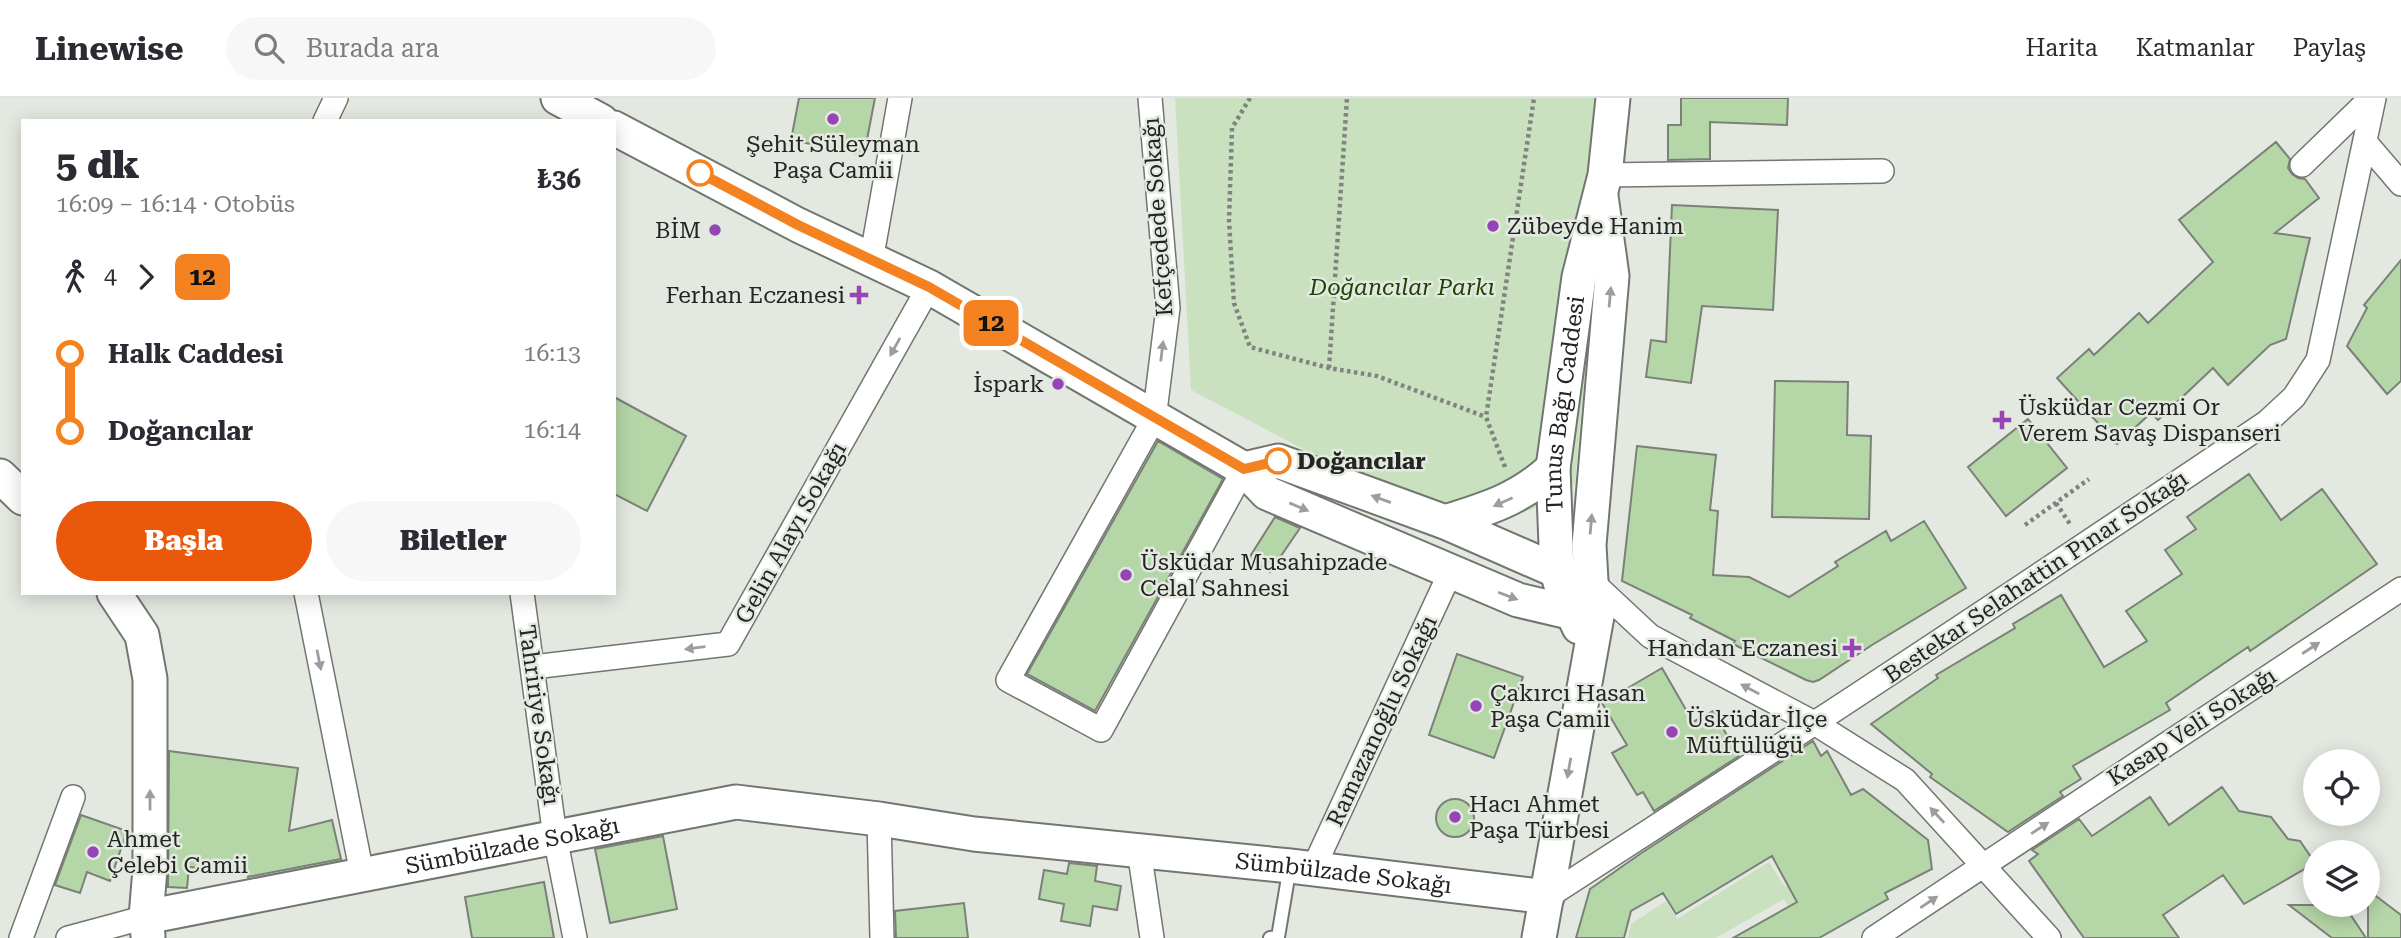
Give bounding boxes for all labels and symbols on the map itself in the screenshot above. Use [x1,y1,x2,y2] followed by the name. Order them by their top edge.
[825,111,841,127] marker: Şehit Süleyman Paşa Camii
[1138,117,1178,317] street label: Kefçedede Sokağı
[746,131,920,184] place label: Şehit Süleyman Paşa Camii
[687,160,713,186] unlabelled marker
[1507,213,1684,240] place label: Zübeyde Hanim
[655,217,701,244] place label: BİM
[1485,218,1501,234] marker: Zübeyde Hanim
[707,222,723,238] marker: BİM
[1308,274,1495,301] park label: Doğancılar Parkı
[665,282,845,309] place label: Ferhan Eczanesi
[1605,286,1616,308] one-way arrow
[851,287,867,303] marker: Ferhan Eczanesi
[1540,294,1590,513] street label: Tunus Bağı Caddesi
[960,300,1023,346] line badge: 12
[889,337,901,356] one-way arrow
[1157,340,1168,362] one-way arrow
[973,371,1044,398] place label: İspark
[1050,376,1066,392] marker: İspark
[2018,394,2281,447] place label: Üsküdar Cezmi Or Verem Savaş Dispanseri
[1992,410,2012,430] marker: Üsküdar Cezmi Or Verem Savaş Dispanseri
[730,437,852,629] street label: Gelin Alayı Sokağı
[1265,448,1291,474] marker: Doğancılar
[1297,448,1426,475] place label: Doğancılar
[1879,465,2193,689] street label: Bestekar Selahattin Pınar Sokağı
[1370,493,1391,504] one-way arrow
[1492,497,1513,508] one-way arrow
[1289,501,1309,513] one-way arrow
[1586,512,1597,534] one-way arrow
[1140,549,1387,602] place label: Üsküdar Musahipzade Celal Sahnesi
[1118,567,1134,583] marker: Üsküdar Musahipzade Celal Sahnesi
[1498,591,1519,602] one-way arrow
[1321,611,1443,831] street label: Ramazanoğlu Sokağı
[513,623,565,807] street label: Tahririye Sokağı
[1647,635,1838,662] place label: Handan Eczanesi
[1844,640,1860,656] marker: Handan Eczanesi
[683,642,705,653] one-way arrow
[2302,642,2321,655] one-way arrow
[314,649,325,671] one-way arrow
[2102,662,2282,792] street label: Kasap Veli Sokağı
[1490,680,1646,733] place label: Çakırcı Hasan Paşa Camii
[1740,683,1760,694] one-way arrow
[1468,698,1484,714] marker: Çakırcı Hasan Paşa Camii
[1686,706,1827,759] place label: Üsküdar İlçe Müftülüğü
[1664,724,1680,740] marker: Üsküdar İlçe Müftülüğü
[1563,757,1574,779] one-way arrow
[144,788,156,810] one-way arrow
[1469,791,1609,844] place label: Hacı Ahmet Paşa Türbesi
[1929,806,1945,824] one-way arrow
[1447,809,1463,825] marker: Hacı Ahmet Paşa Türbesi
[403,812,621,880] street label: Sümbülzade Sokağı
[2031,821,2049,835] one-way arrow
[107,826,248,879] place label: Ahmet Çelebi Camii
[85,844,101,860] marker: Ahmet Çelebi Camii
[1234,847,1453,899] street label: Sümbülzade Sokağı
[1919,896,1938,909] one-way arrow

